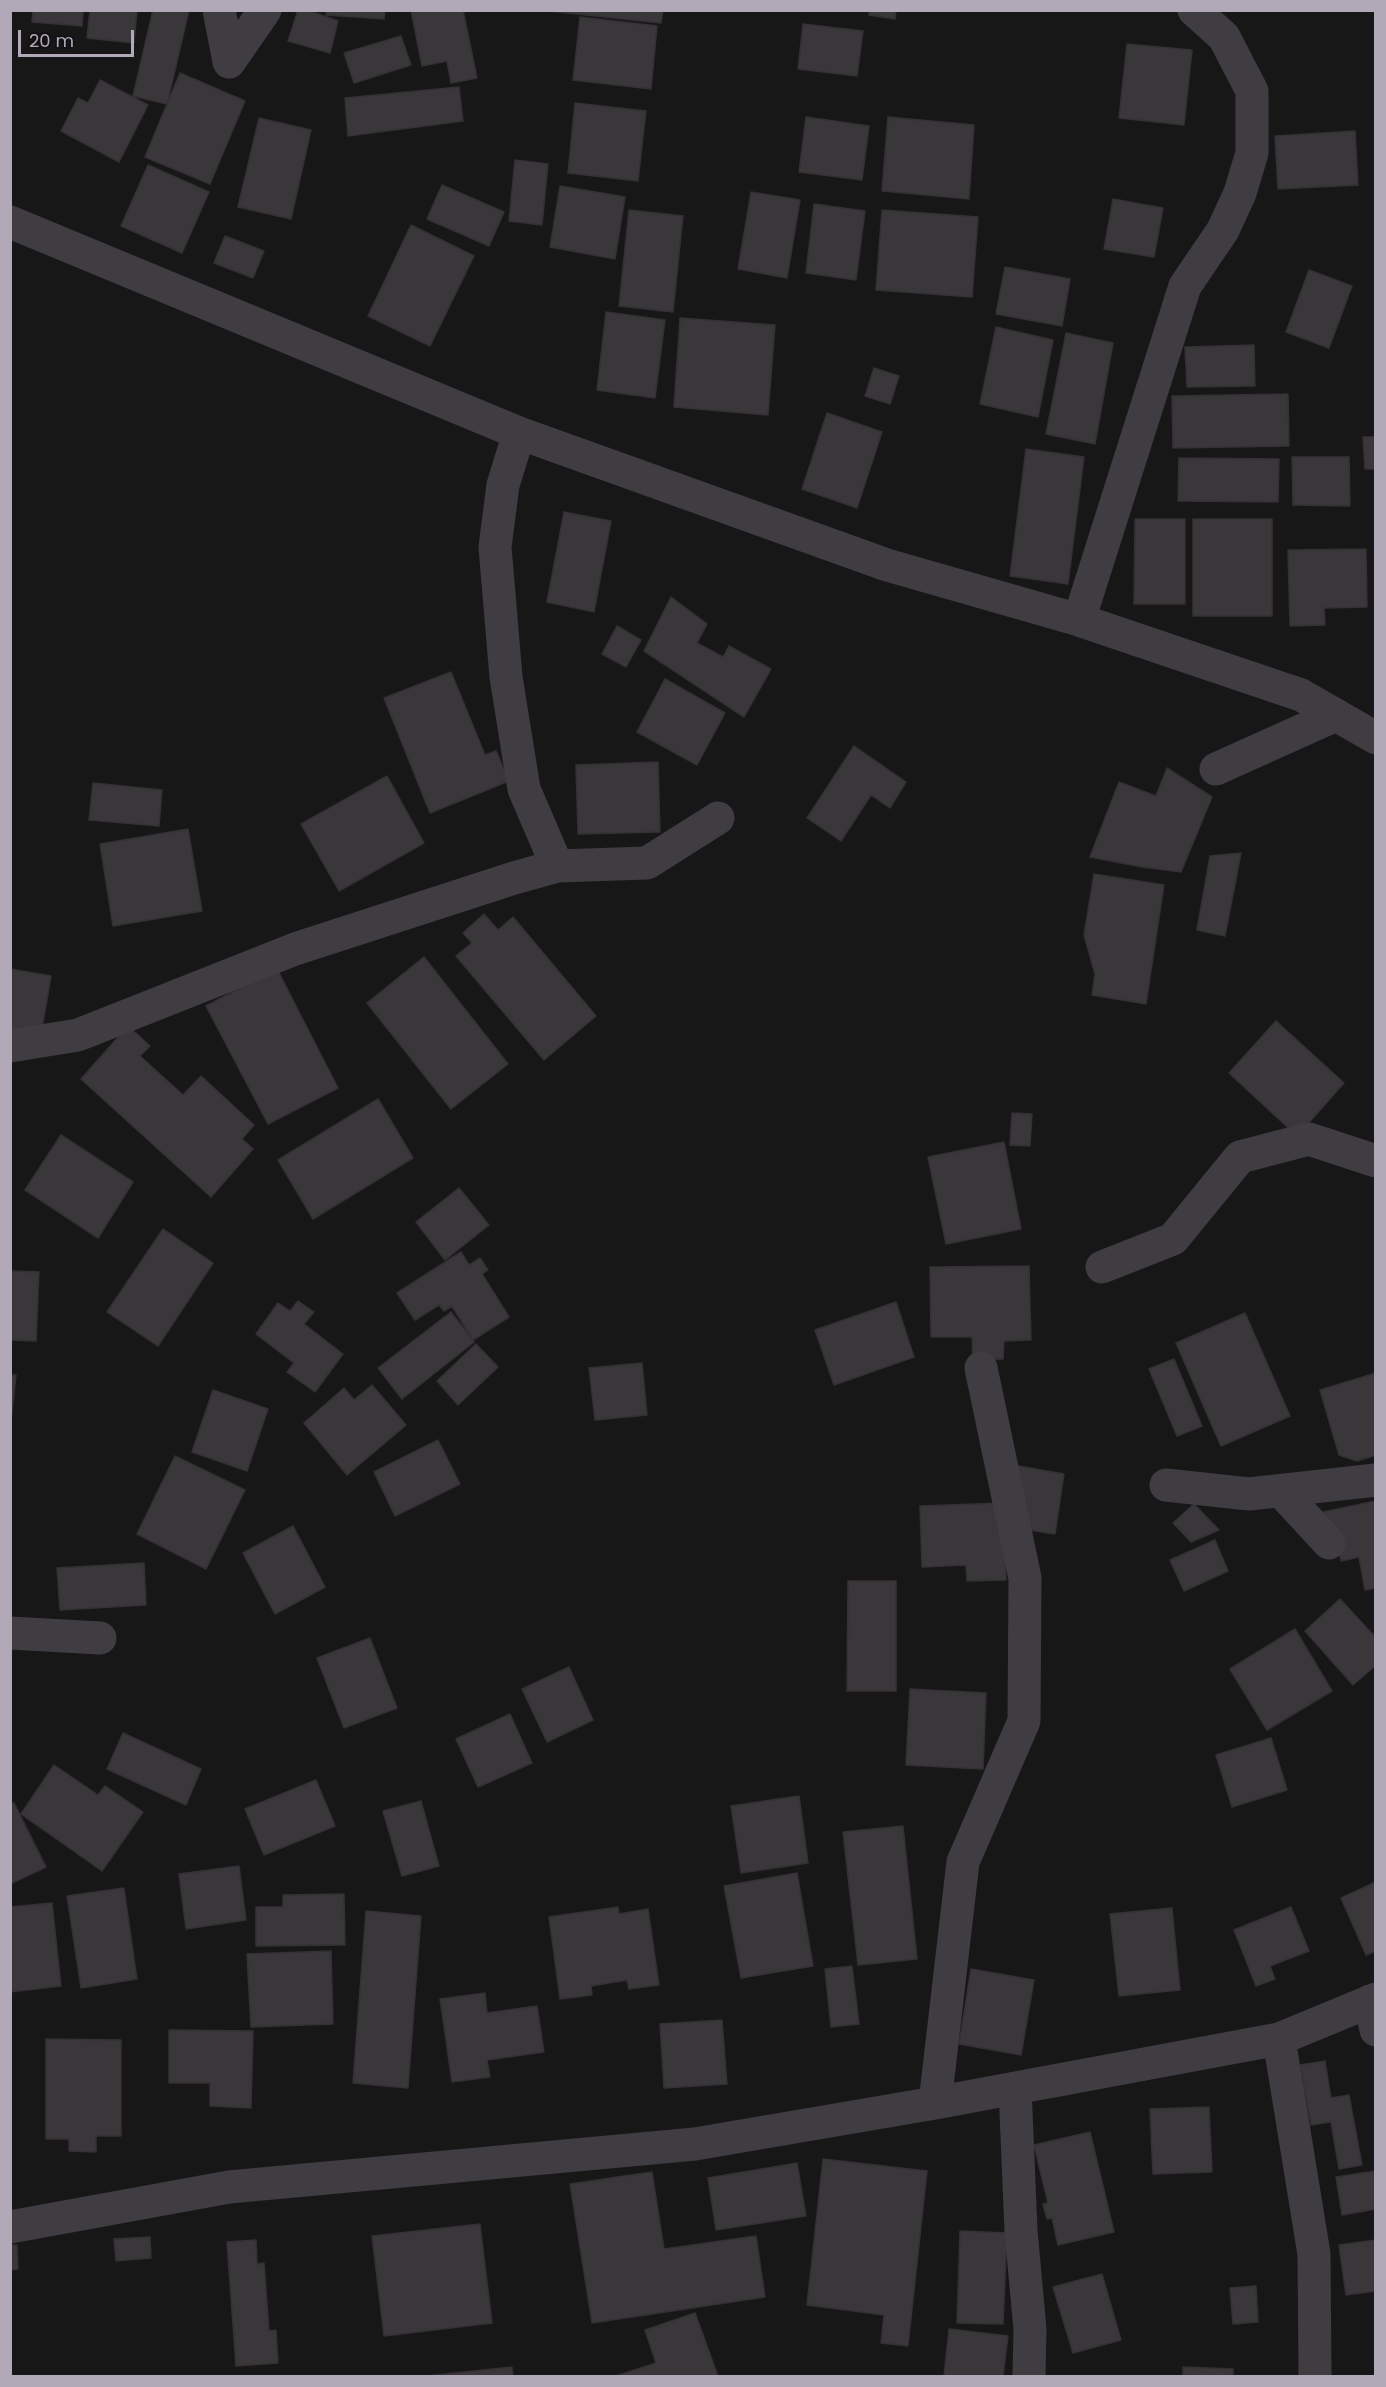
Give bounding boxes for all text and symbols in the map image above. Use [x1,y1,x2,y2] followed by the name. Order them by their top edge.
[21,18,136,56] scale bar
[29,28,74,53] text: 20 m

